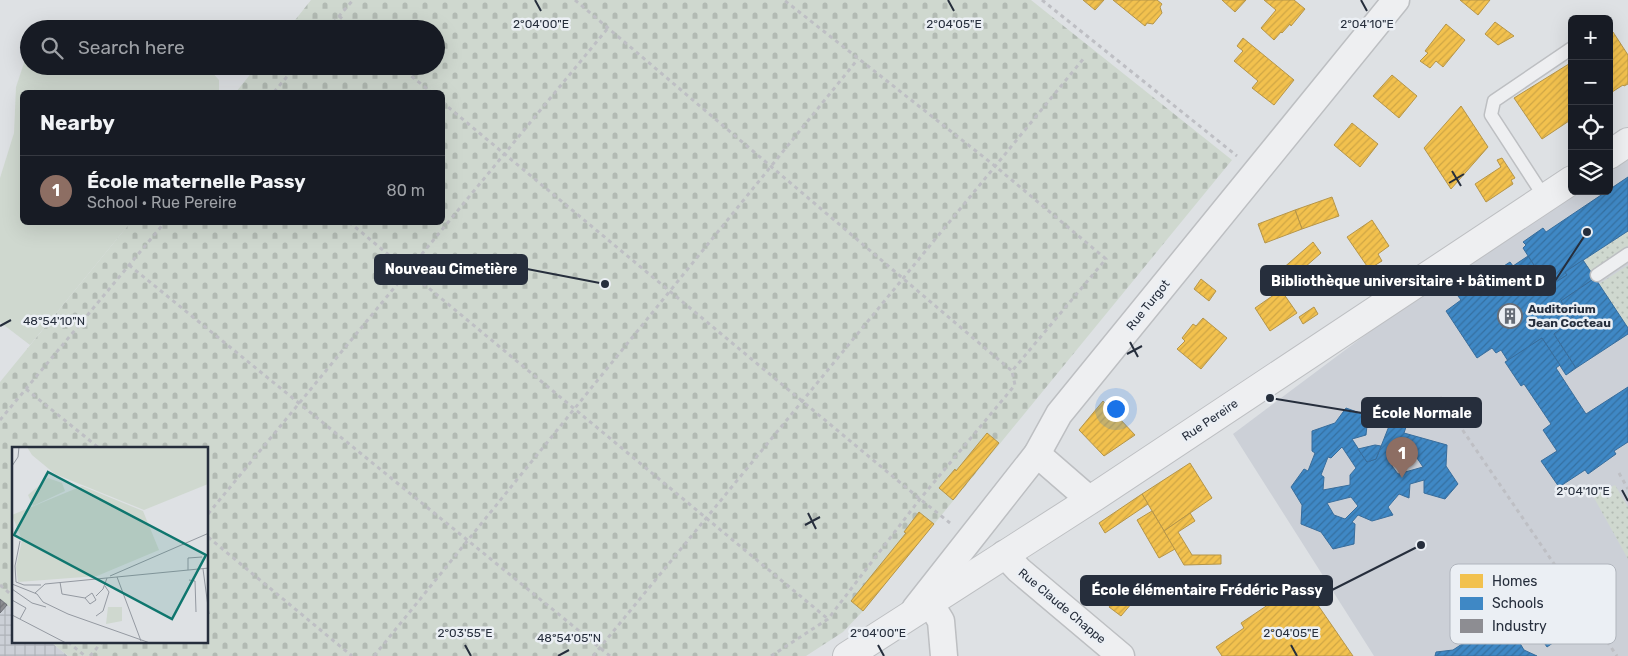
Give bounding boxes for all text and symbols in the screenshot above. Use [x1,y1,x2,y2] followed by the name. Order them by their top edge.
[1568,15,1613,195] map controls
[1568,15,1613,60] button: +
[513,17,569,31] text: 2°04'00"E
[926,17,982,31] text: 2°04'05"E
[1340,17,1394,31] text: 2°04'10"E
[20,20,445,75] search box
[38,34,66,62] icon: search
[78,36,185,59] text: Search here
[1568,60,1613,105] button: −
[1568,105,1613,150] button: locate
[40,110,115,135] text: Nearby
[1568,150,1613,195] button: layers
[87,170,305,193] text: École maternelle Passy
[52,181,60,200] text: 1
[387,181,425,200] text: 80 m
[87,193,237,212] text: School · Rue Pereire
[375,255,527,284] callout: Nouveau Cimetière
[385,261,517,278] text: Nouveau Cimetière
[1261,266,1555,295] callout: Bibliothèque universitaire + bâtiment D
[1271,273,1545,290] text: Bibliothèque universitaire + bâtiment D
[1123,277,1173,333] street label: Rue Turgot
[1528,302,1611,330] place label: Auditorium Jean Cocteau
[1497,303,1523,329] building icon: Auditorium Jean Cocteau
[23,314,85,328] text: 48°54'10"N
[1103,396,1129,422] your location
[1179,396,1241,444] street label: Rue Pereire
[1362,398,1481,427] callout: École Normale
[1372,404,1472,422] text: École Normale
[1386,437,1418,478] pin: 1
[12,447,209,644] inset map
[1556,484,1610,498] text: 2°04'10"E
[1450,564,1616,644] legend
[1016,566,1109,647] street label: Rue Claude Chappe
[1492,573,1537,590] text: Homes
[1081,576,1332,605] callout: École élémentaire Frédéric Passy
[1091,581,1323,599] text: École élémentaire Frédéric Passy
[1492,595,1544,612] text: Schools
[1492,618,1547,635] text: Industry
[437,626,493,640] text: 2°03'55"E
[850,626,906,640] text: 2°04'00"E
[1263,626,1319,640] text: 2°04'05"E
[537,631,601,645] text: 48°54'05"N

